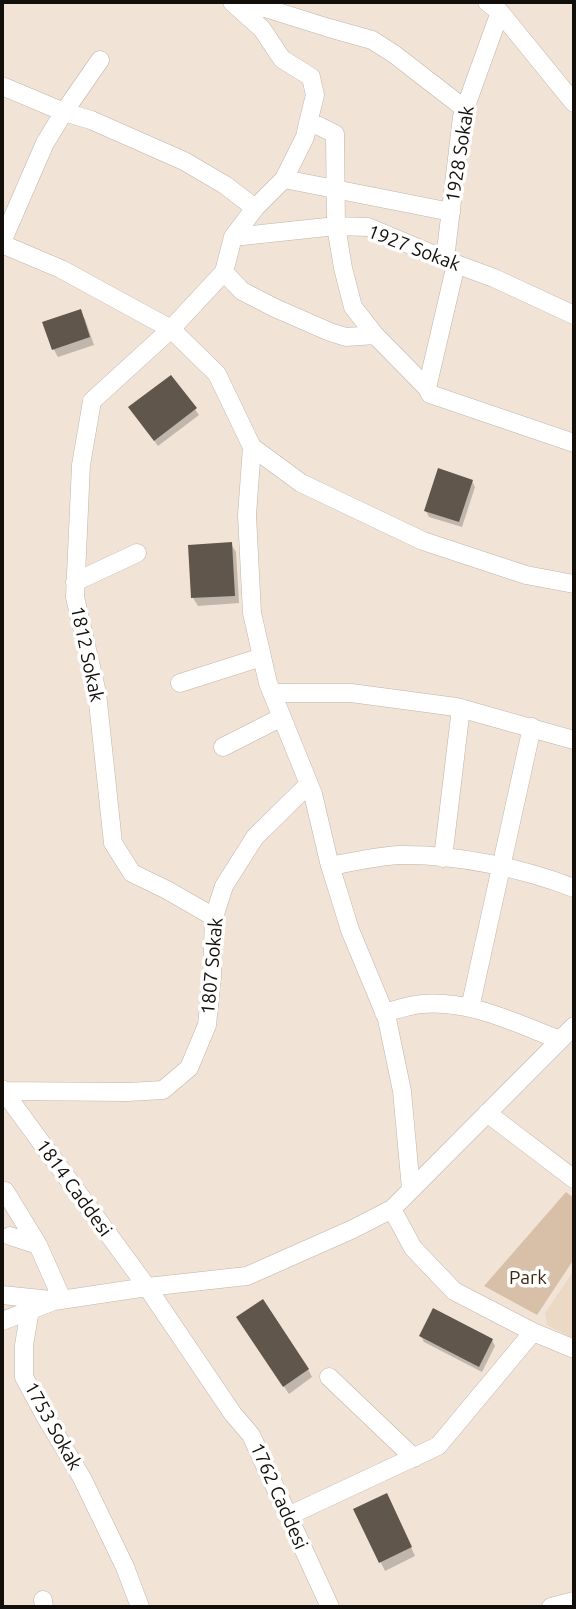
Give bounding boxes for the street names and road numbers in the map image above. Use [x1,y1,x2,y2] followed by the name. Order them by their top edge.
[441,104,479,204] street label: 1928 Sokak
[365,220,463,276] street label: 1927 Sokak
[66,604,108,704] street label: 1812 Sokak
[196,917,228,1015] street label: 1807 Sokak
[31,1135,117,1241] street label: 1814 Caddesi
[19,1378,87,1474] street label: 1753 Sokak
[245,1439,313,1553] street label: 1762 Caddesi

